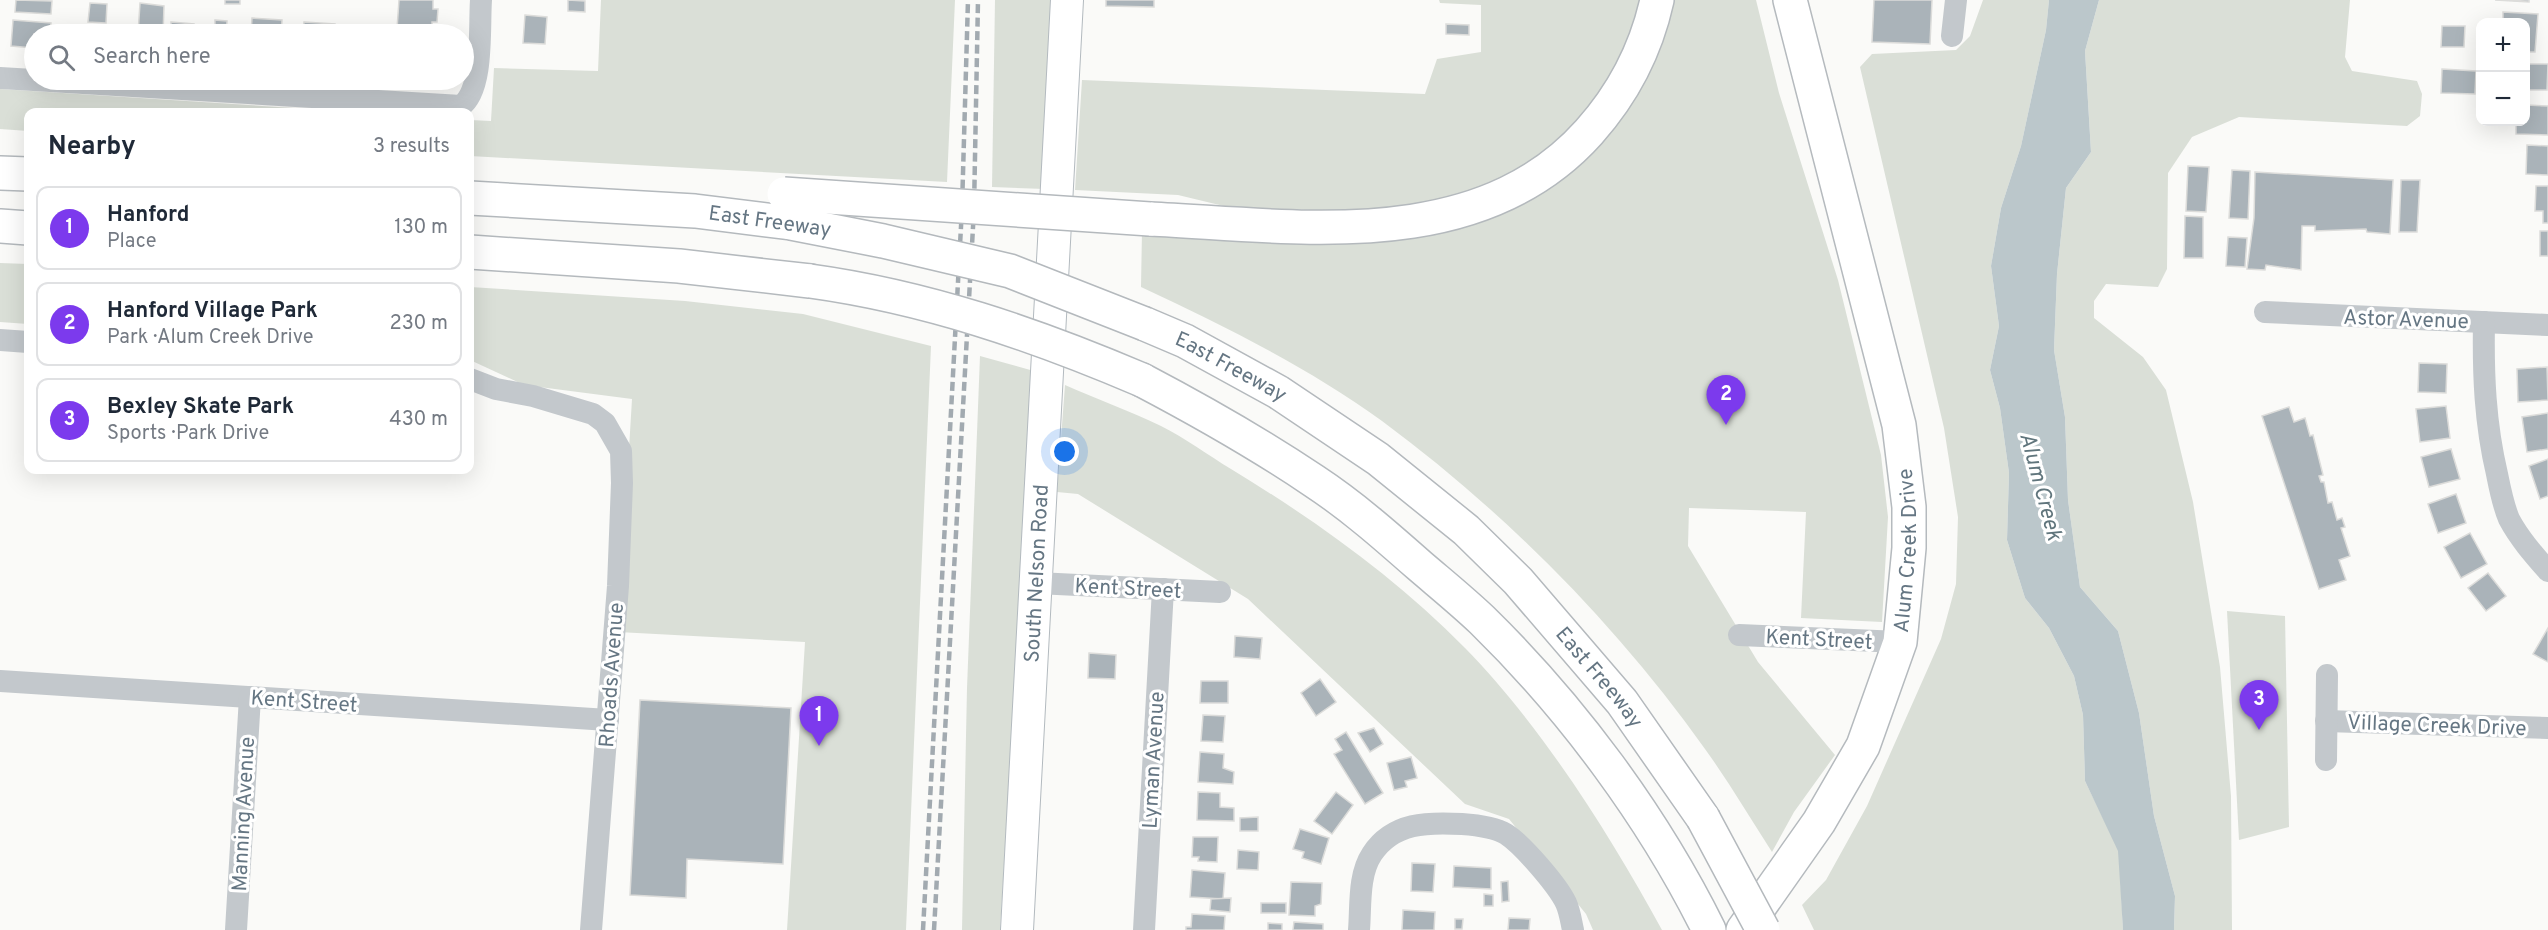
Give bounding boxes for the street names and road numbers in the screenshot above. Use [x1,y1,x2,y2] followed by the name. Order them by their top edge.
[707,201,833,244] street label: East Freeway
[2343,305,2469,336] street label: Astor Avenue
[1171,326,1292,409] street label: East Freeway
[1889,467,1924,634] street label: Alum Creek Drive
[1019,484,1056,663] street label: South Nelson Road
[1074,573,1182,606] street label: Kent Street
[594,602,631,749] street label: Rhoads Avenue
[1549,622,1648,734] street label: East Freeway
[1765,624,1873,657] street label: Kent Street
[250,685,358,720] street label: Kent Street
[1137,691,1172,829] street label: Lyman Avenue
[2347,710,2527,743] street label: Village Creek Drive
[227,736,262,892] street label: Manning Avenue

